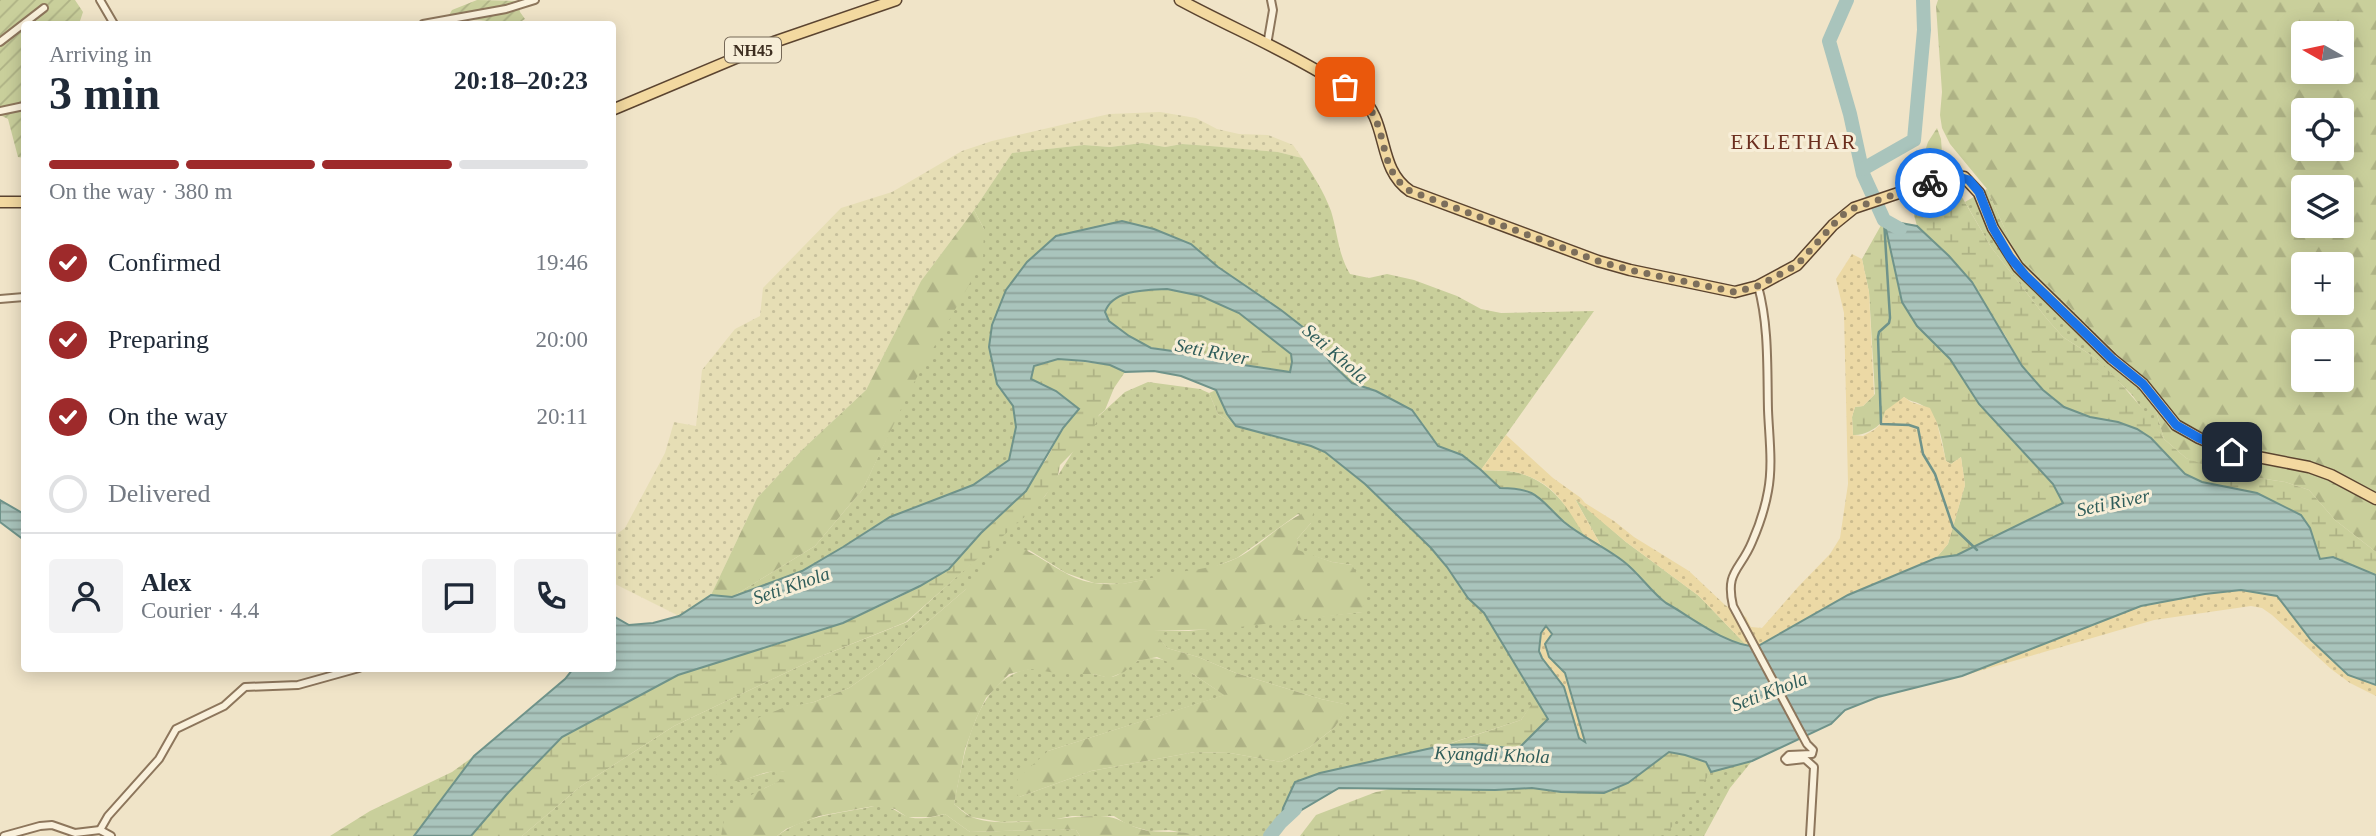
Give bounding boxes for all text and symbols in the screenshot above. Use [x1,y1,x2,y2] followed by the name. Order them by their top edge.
[2291,21,2354,84] north arrow
[2291,21,2354,392] map controls
[725,38,781,62] road number: NH45
[49,42,152,67] text: Arriving in
[1315,57,1375,117] pin
[454,66,588,95] text: 20:18–20:23
[49,68,160,119] text: 3 min
[1326,68,1364,106] icon: bag
[2291,98,2354,161] button: locate
[1731,130,1857,154] district label: EKLETHAR
[1895,148,1965,218] courier
[1911,164,1949,202] icon: bike
[2291,175,2354,238] button: layers
[49,179,232,204] text: On the way · 380 m
[49,244,87,282] icon: check
[108,248,221,277] text: Confirmed
[536,250,588,275] text: 19:46
[2291,252,2354,315] button: +
[1299,319,1373,387] water label: Seti Khola
[49,321,87,359] icon: check
[108,325,209,354] text: Preparing
[536,327,588,352] text: 20:00
[2291,329,2354,392] button: −
[1173,334,1251,369] water label: Seti River
[49,398,87,436] icon: check
[108,402,228,431] text: On the way
[536,404,588,429] text: 20:11
[2202,422,2262,482] pin
[2213,433,2251,471] icon: home
[108,479,211,508] text: Delivered
[2075,484,2152,520] water label: Seti River
[49,559,123,633] button: person
[422,559,496,633] button: chat
[514,559,588,633] button: phone
[750,563,832,608] water label: Seti Khola
[141,568,192,597] text: Alex
[141,598,259,623] text: Courier · 4.4
[1728,667,1810,716] water label: Seti Khola
[1433,742,1550,767] water label: Kyangdi Khola

